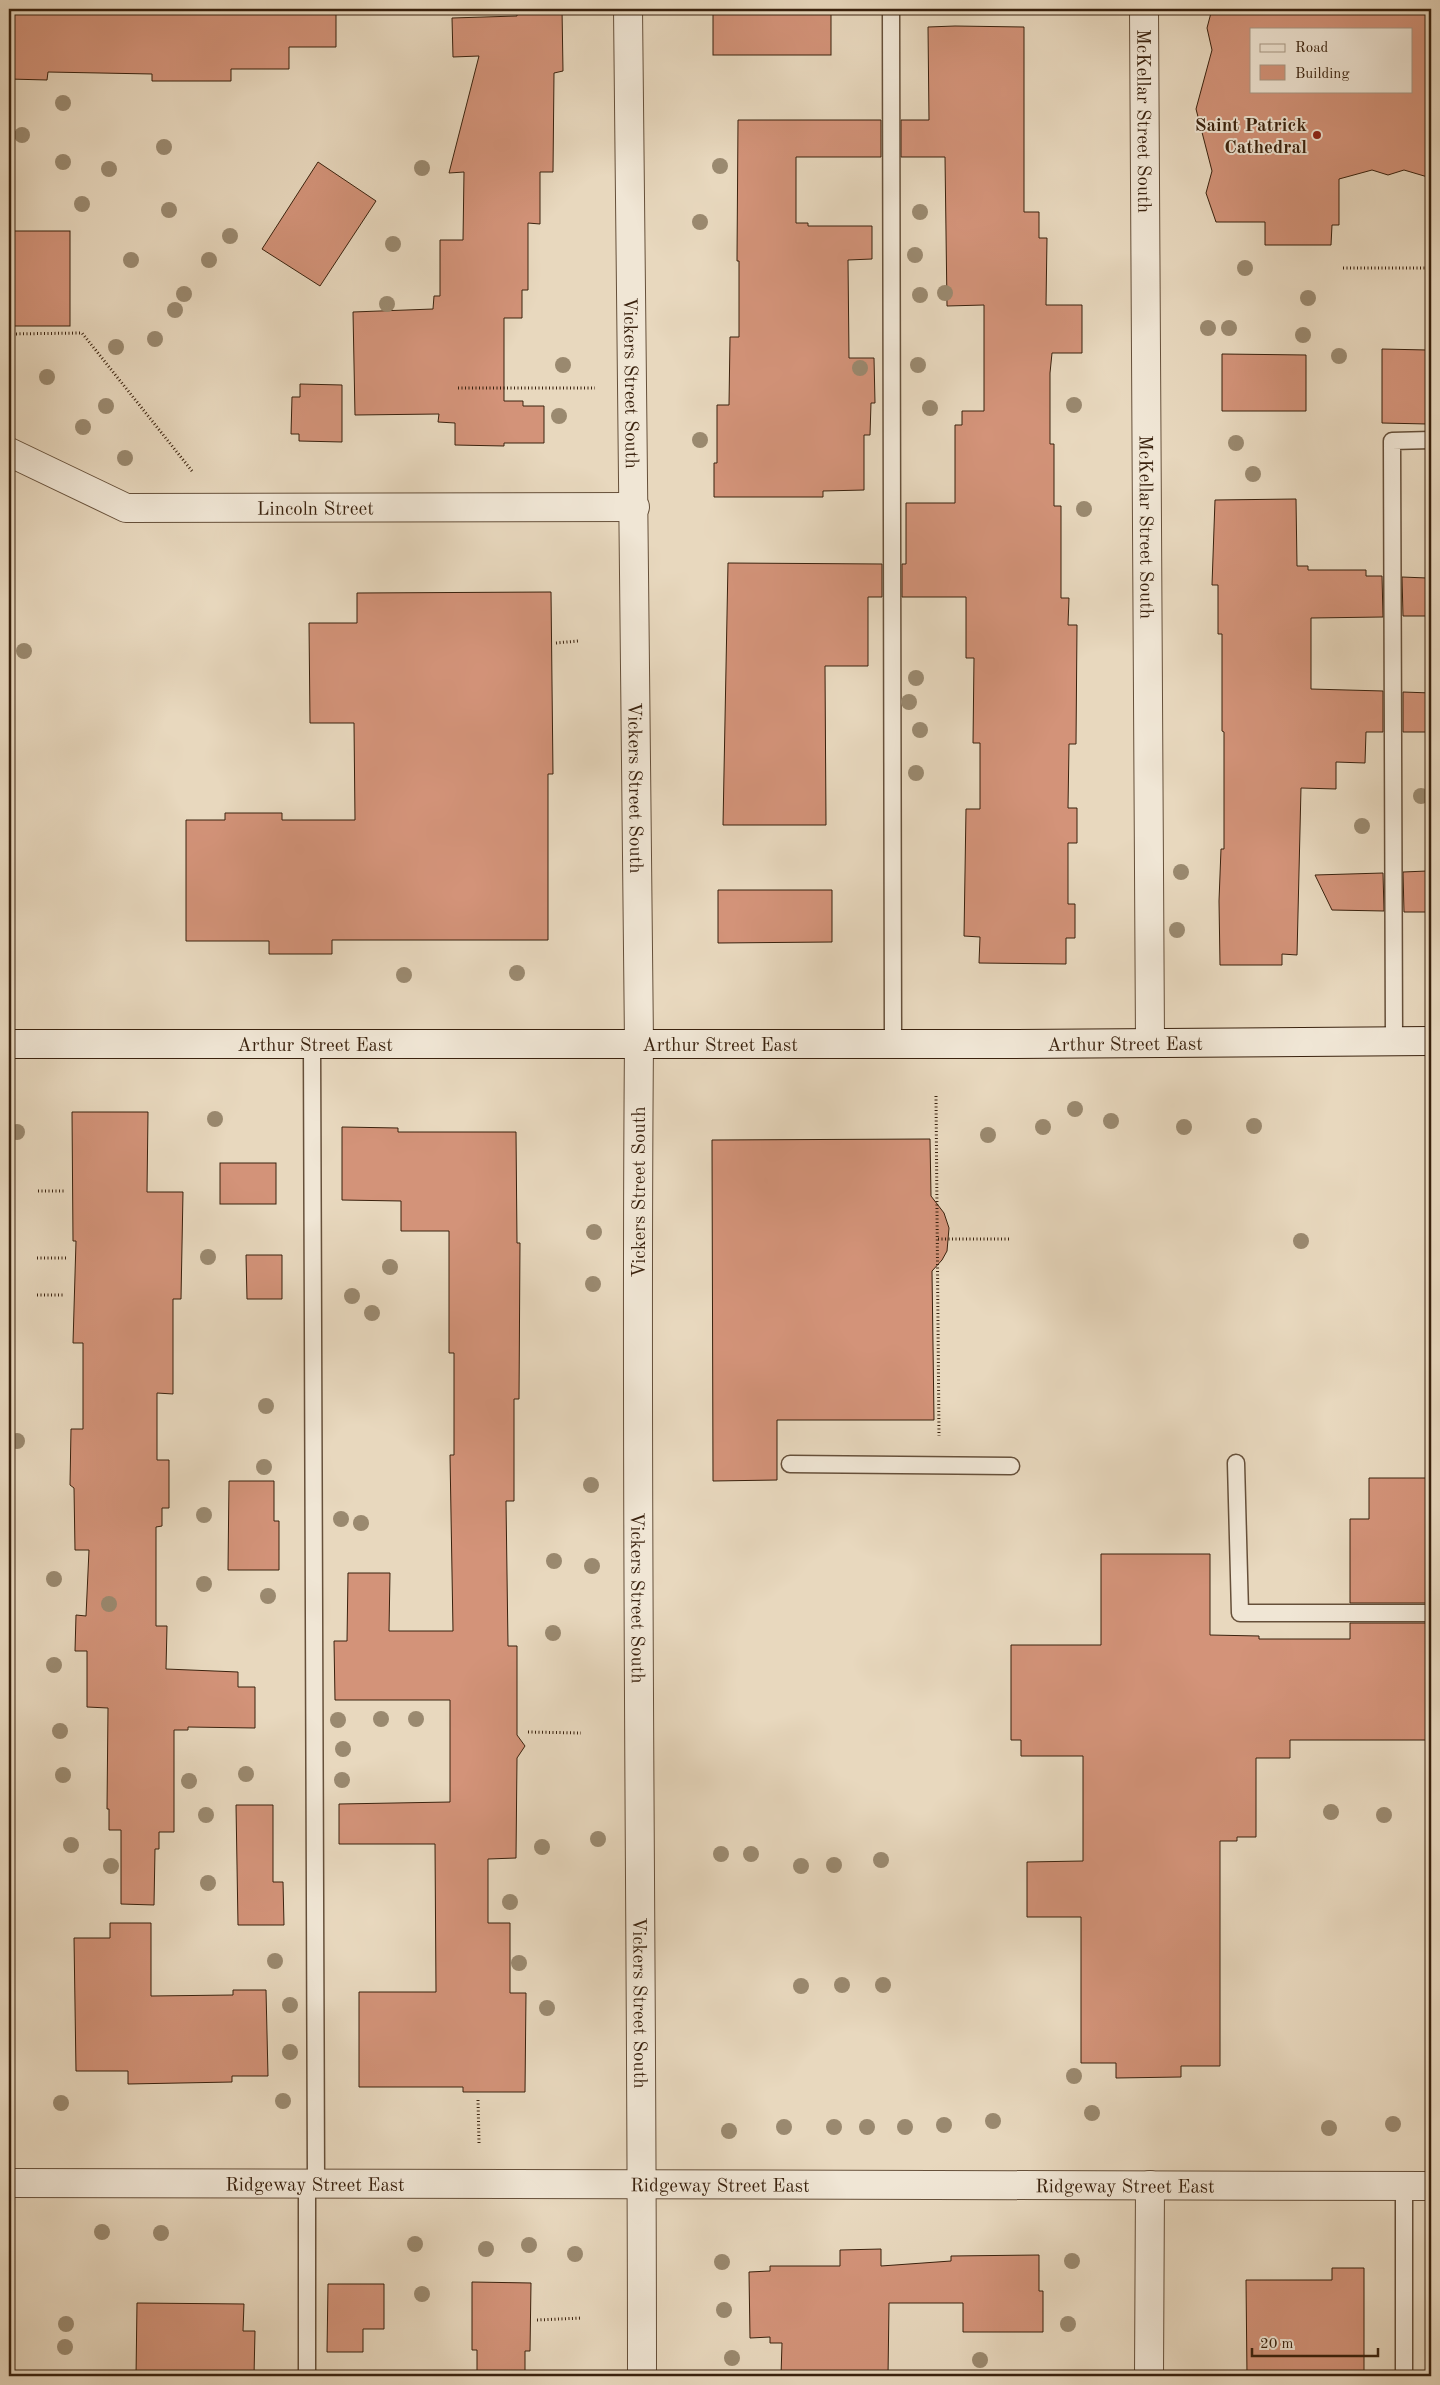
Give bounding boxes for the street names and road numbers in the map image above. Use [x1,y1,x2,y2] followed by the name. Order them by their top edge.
[1132,29,1152,213] street label: McKellar Street South
[619,297,640,469] street label: Vickers Street South
[1134,435,1155,619] street label: McKellar Street South
[257,501,374,520] street label: Lincoln Street
[623,702,644,874] street label: Vickers Street South
[1047,1036,1203,1056] street label: Arthur Street East
[237,1037,393,1056] street label: Arthur Street East
[642,1037,798,1056] street label: Arthur Street East
[631,1106,650,1278] street label: Vickers Street South
[626,1512,646,1684] street label: Vickers Street South
[628,1917,648,2089] street label: Vickers Street South
[225,2176,405,2196] street label: Ridgeway Street East
[630,2177,810,2197] street label: Ridgeway Street East
[1035,2178,1215,2198] street label: Ridgeway Street East

